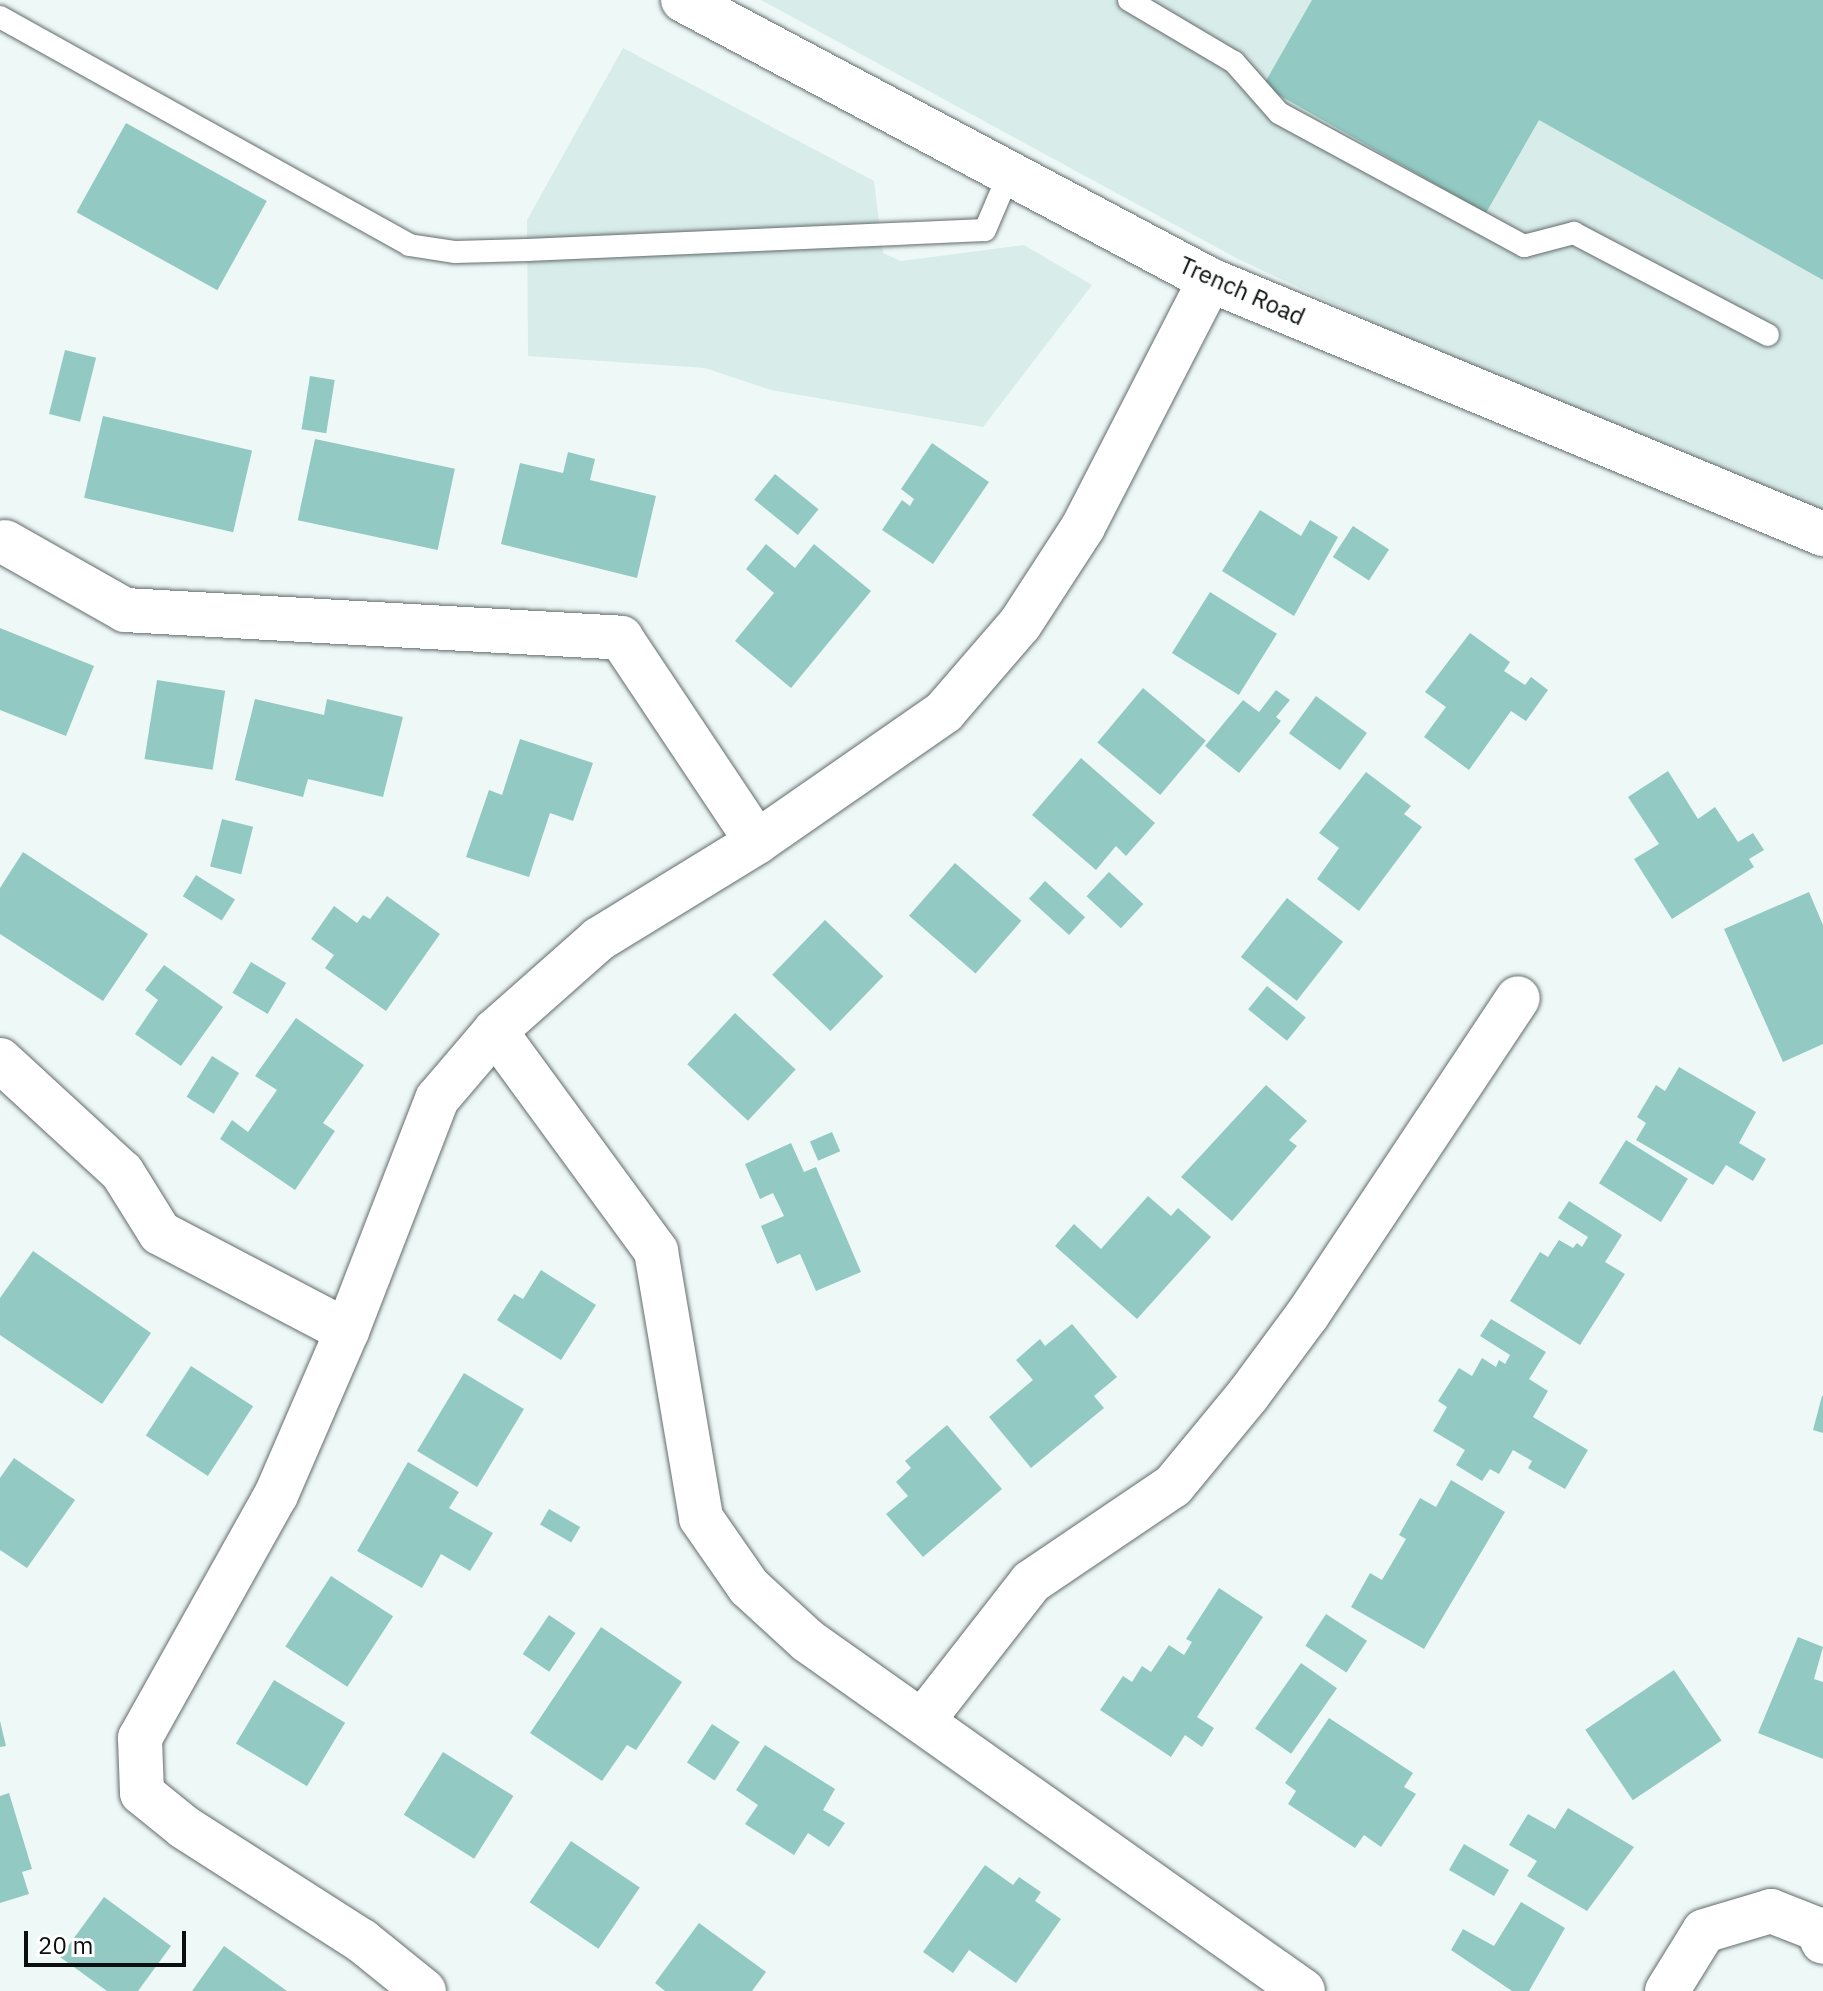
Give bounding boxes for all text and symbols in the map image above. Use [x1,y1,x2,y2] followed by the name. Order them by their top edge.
[1175,250,1309,332] street label: Trench Road
[28,1915,190,1965] scale bar
[38,1929,93,1961] text: 20 m

